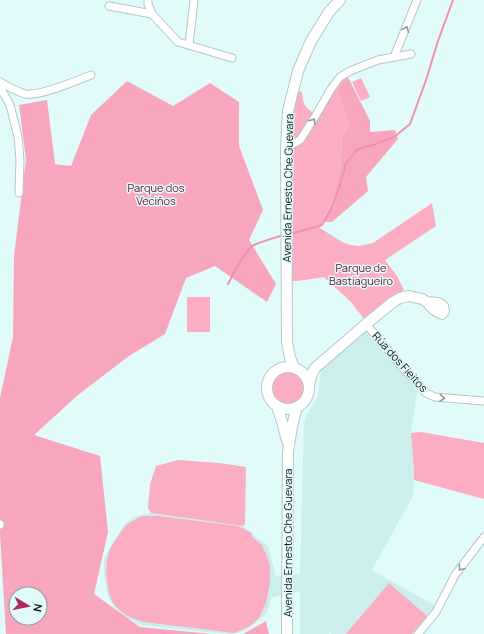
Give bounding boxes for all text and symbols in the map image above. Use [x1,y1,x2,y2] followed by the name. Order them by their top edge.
[401,25,409,32] one-way arrow
[279,114,296,262] street label: Avenida Ernesto Che Guevara
[308,118,316,125] one-way arrow
[128,180,185,208] park label: Parque dos Veciños
[329,260,394,288] park label: Parque de Bastiagueiro
[369,328,432,395] street label: Rúa dos Fieitos
[439,393,445,402] one-way arrow
[280,469,295,617] street label: Avenida Ernesto Che Guevara
[458,564,465,571] one-way arrow
[8,586,48,626] north arrow
[30,603,46,613] text: N

